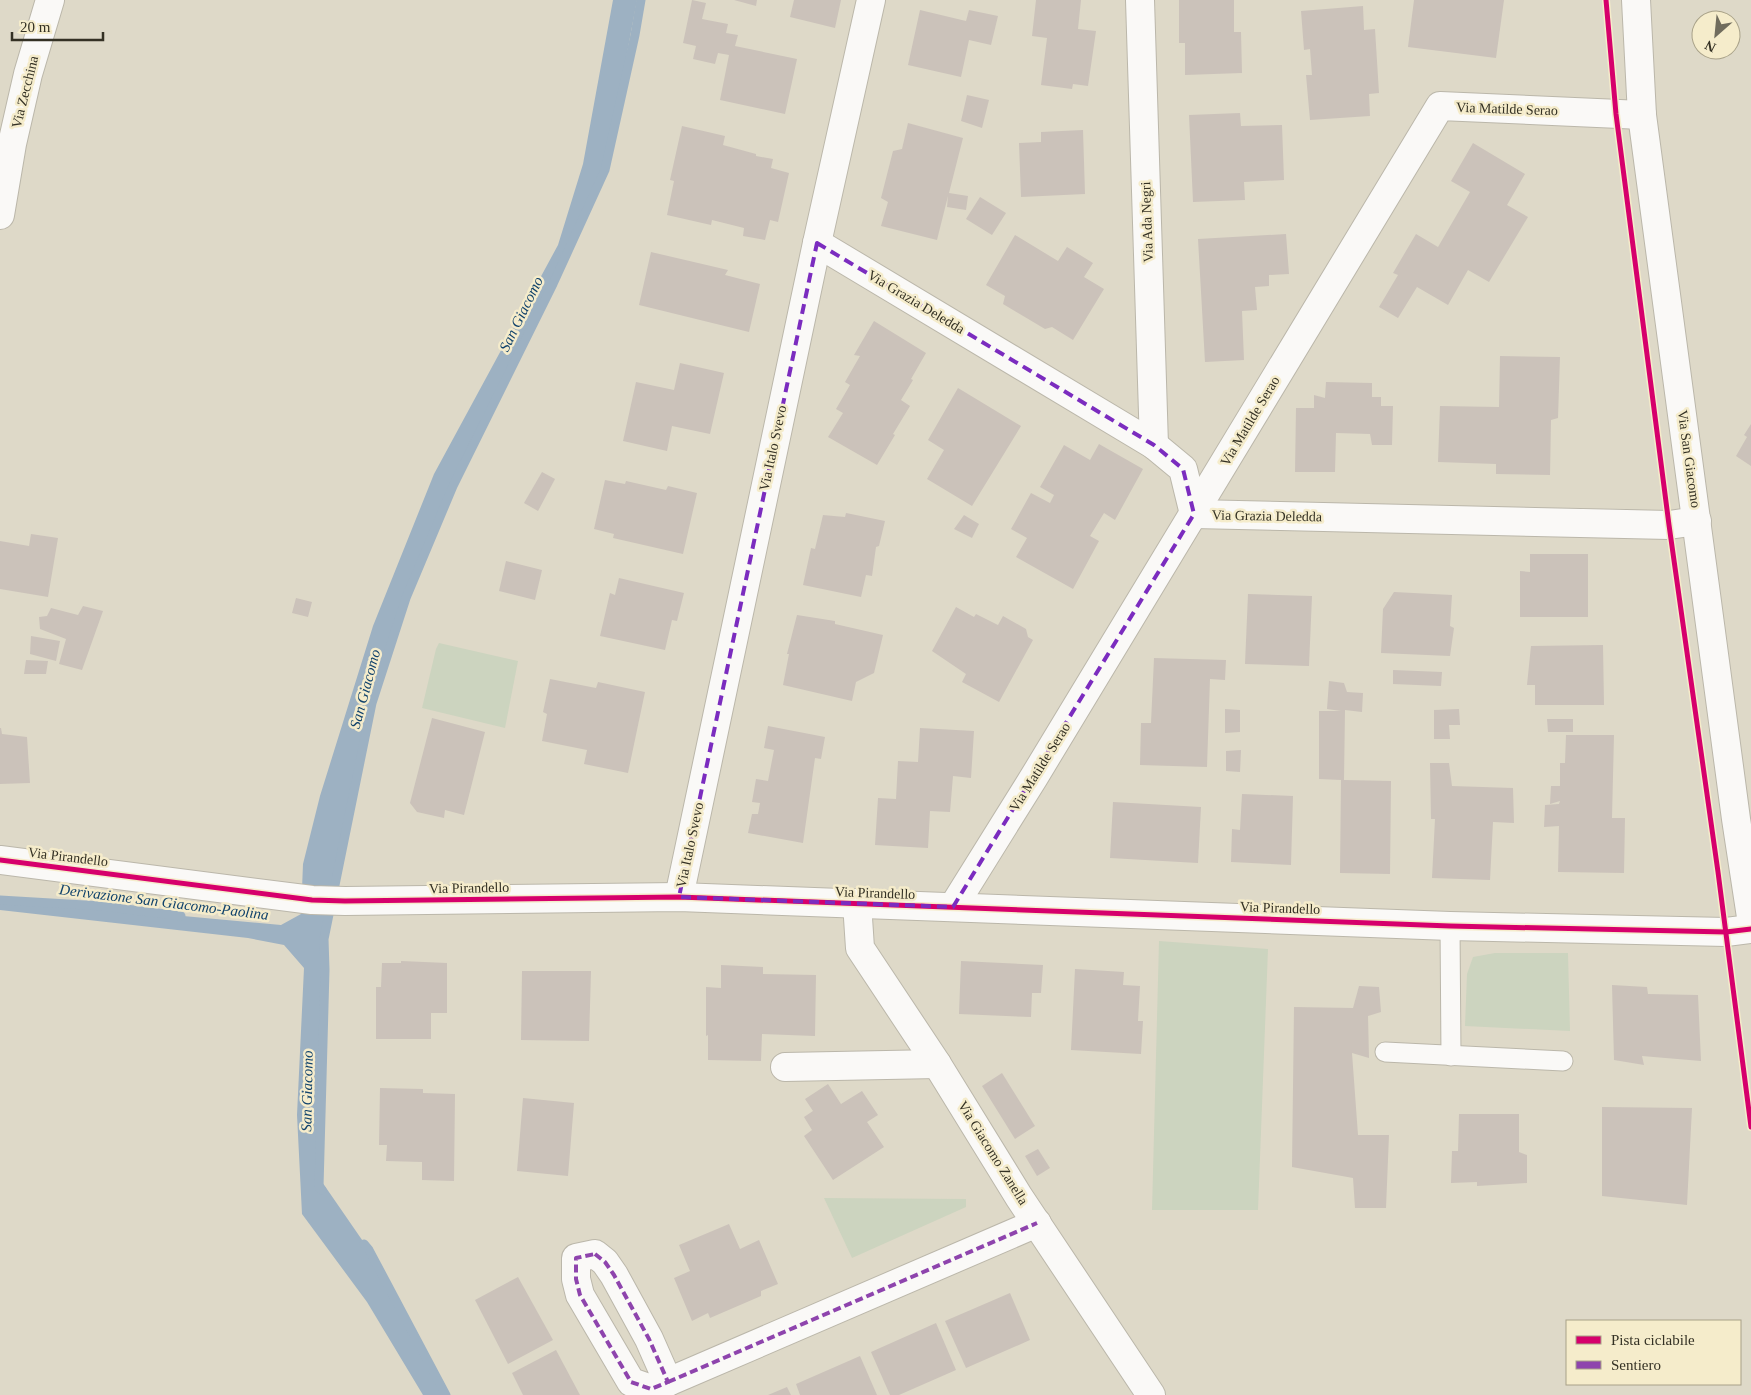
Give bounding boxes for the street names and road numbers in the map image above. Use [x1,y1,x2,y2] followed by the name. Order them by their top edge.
[9,53,41,130] street label: Via Zecchina
[1456,100,1558,118] street label: Via Matilde Serao
[1138,181,1156,263] street label: Via Ada Negri
[865,267,968,337] street label: Via Grazia Deledda
[1217,374,1283,468] street label: Via Matilde Serao
[757,404,789,492] street label: Via Italo Svevo
[1675,409,1703,509] street label: Via San Giacomo
[1212,508,1323,524] street label: Via Grazia Deledda
[1007,720,1073,814] street label: Via Matilde Serao
[674,801,706,889] street label: Via Italo Svevo
[27,845,109,869] street label: Via Pirandello
[429,880,509,896] street label: Via Pirandello
[835,884,915,902] street label: Via Pirandello
[1240,899,1320,917] street label: Via Pirandello
[955,1098,1031,1208] street label: Via Giacomo Zanella

